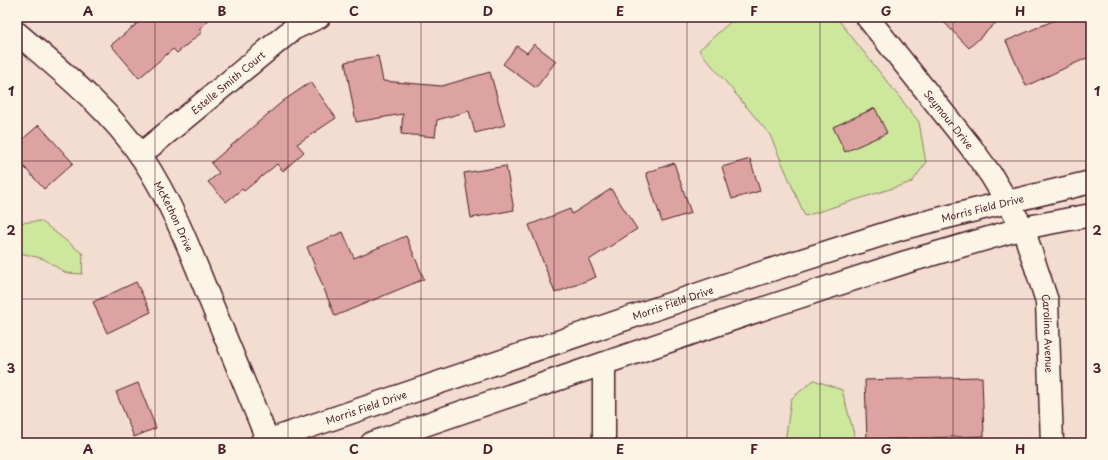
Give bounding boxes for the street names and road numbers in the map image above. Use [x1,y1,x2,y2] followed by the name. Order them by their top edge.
[187,47,268,117] street label: Estelle Smith Court
[921,86,977,152] street label: Seymour Drive
[151,178,198,254] street label: McKethon Drive
[940,190,1025,225] street label: Morris Field Drive
[630,282,715,323] street label: Morris Field Drive
[1038,292,1058,374] street label: Carolina Avenue
[323,386,408,428] street label: Morris Field Drive

